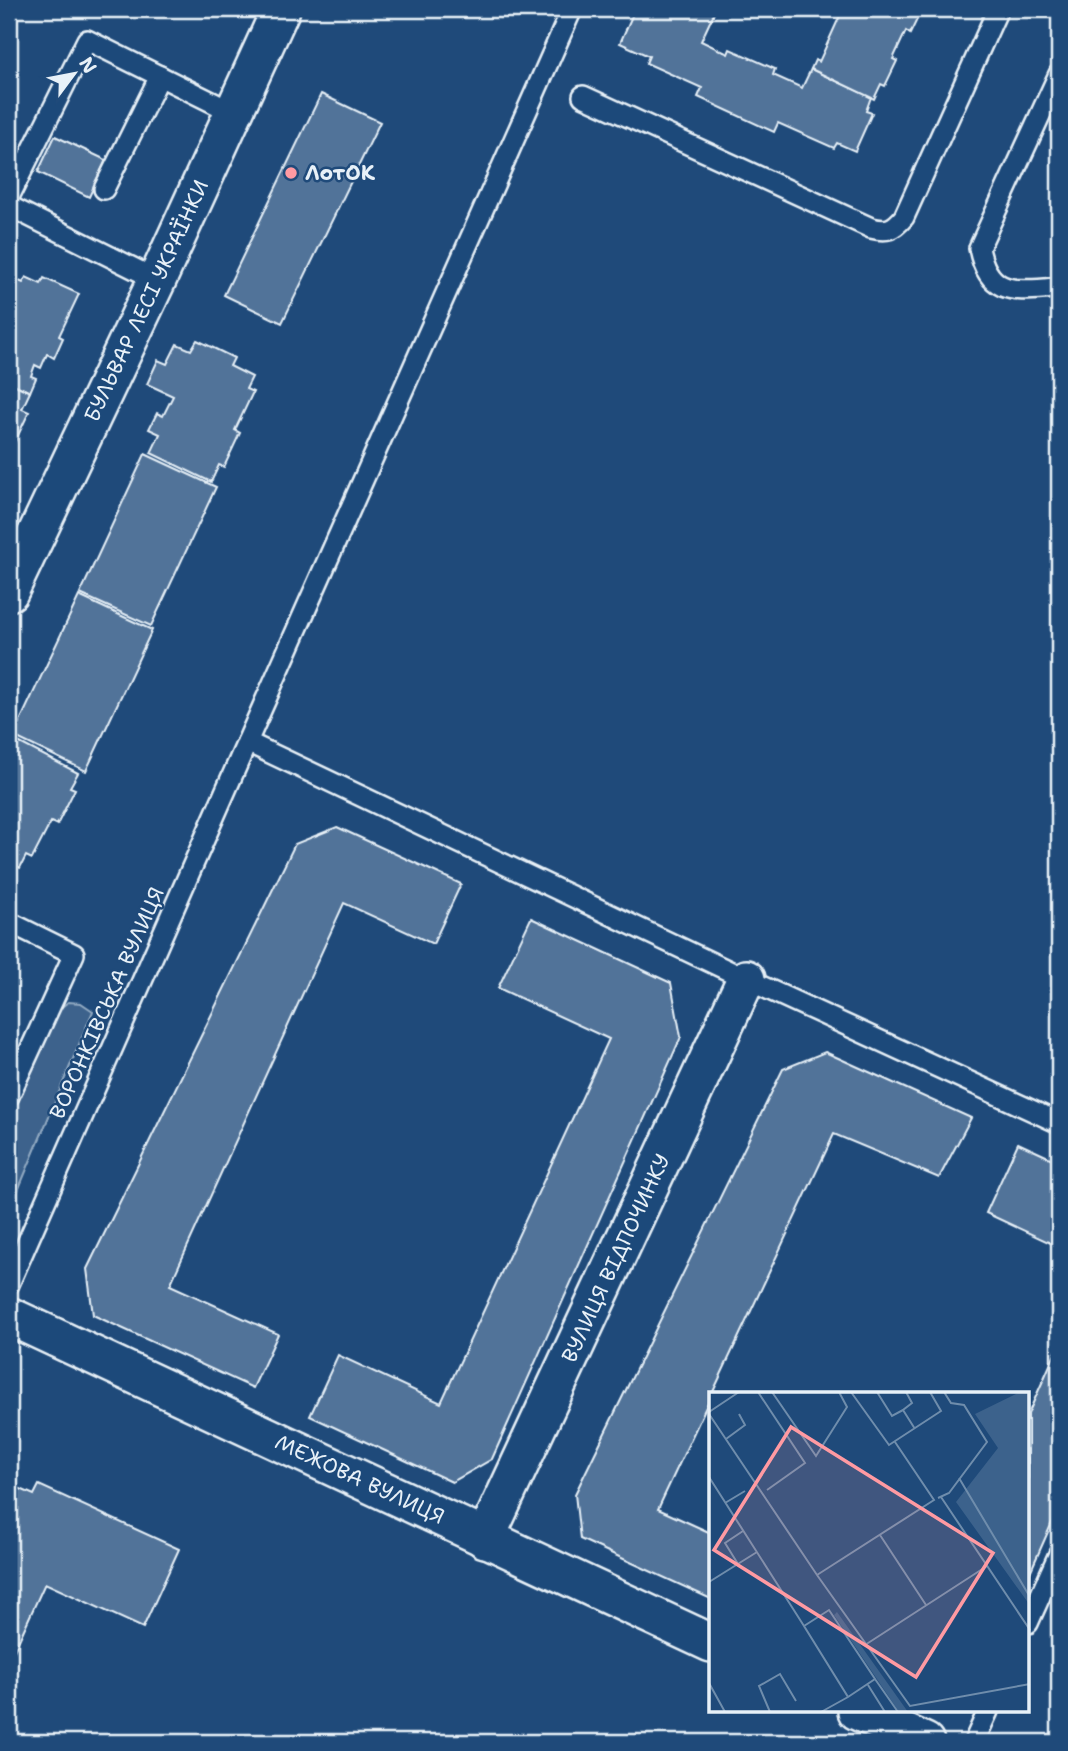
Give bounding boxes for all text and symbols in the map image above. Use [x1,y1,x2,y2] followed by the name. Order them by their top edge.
[38,38,108,108] north arrow
[73,52,103,78] text: N
[305,159,376,187] place label: ЛотОК
[283,165,299,181] marker: ЛотОК
[78,175,215,426] street label: БУЛЬВАР ЛЕСІ УКРАЇНКИ
[43,883,171,1123] street label: ВОРОНКІВСЬКА ВУЛИЦЯ
[555,1149,677,1367] street label: ВУЛИЦЯ ВІДПОЧИНКУ
[709,1392,1030,1712] inset map
[271,1428,449,1531] street label: МЕЖОВА ВУЛИЦЯ

